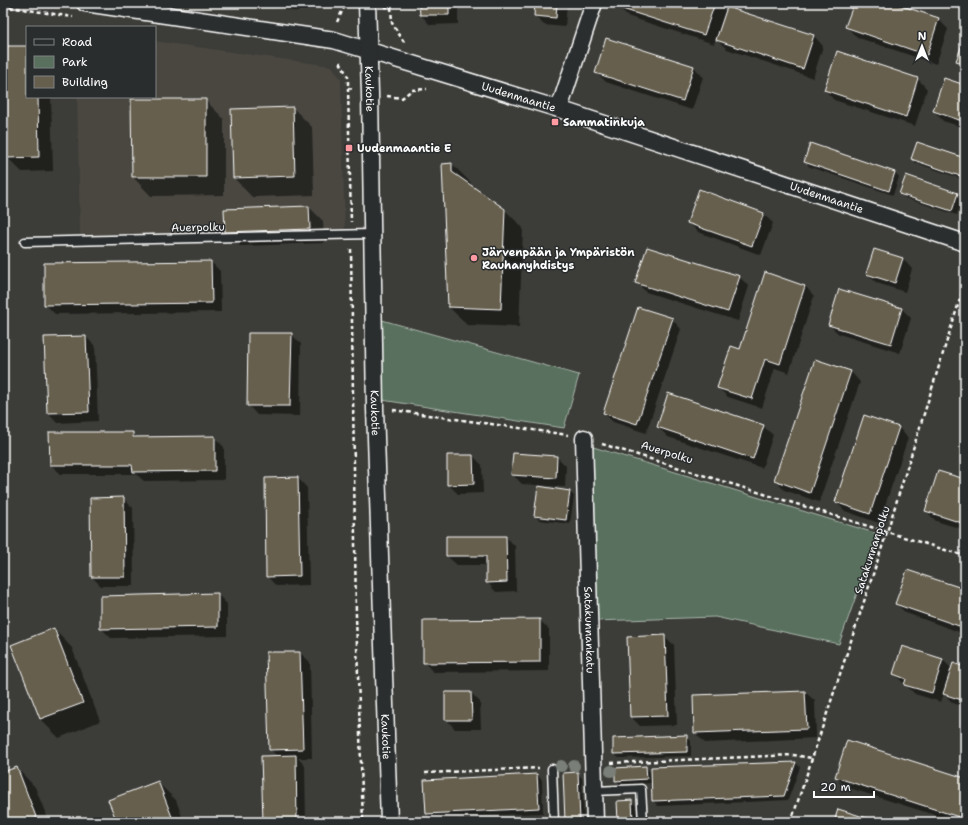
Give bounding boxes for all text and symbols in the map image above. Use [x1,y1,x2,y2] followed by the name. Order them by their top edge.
[26,26,156,98] legend
[902,26,942,66] north arrow
[918,29,927,44] text: N
[62,34,93,50] text: Road
[62,54,88,70] text: Park
[361,66,377,112] street label: Kaukotie
[62,74,108,90] text: Building
[480,79,558,116] street label: Uudenmaantie
[563,115,645,130] place label: Sammatinkuja
[550,117,560,127] marker: Sammatinkuja
[357,141,451,156] place label: Uudenmaantie E
[344,143,354,153] marker: Uudenmaantie E
[788,179,865,217] street label: Uudenmaantie
[171,220,225,235] street label: Auerpolku
[482,245,635,273] place label: Järvenpään ja Ympäristön Rauhanyhdistys
[469,253,479,263] marker: Järvenpään ja Ympäristön Rauhanyhdistys
[367,390,383,436] street label: Kaukotie
[639,437,695,468] street label: Auerpolku
[851,504,894,596] street label: Satakunnanpolku
[580,586,598,674] street label: Satakunnankatu
[377,714,394,760] street label: Kaukotie
[814,773,874,799] scale bar
[820,779,851,795] text: 20 m

